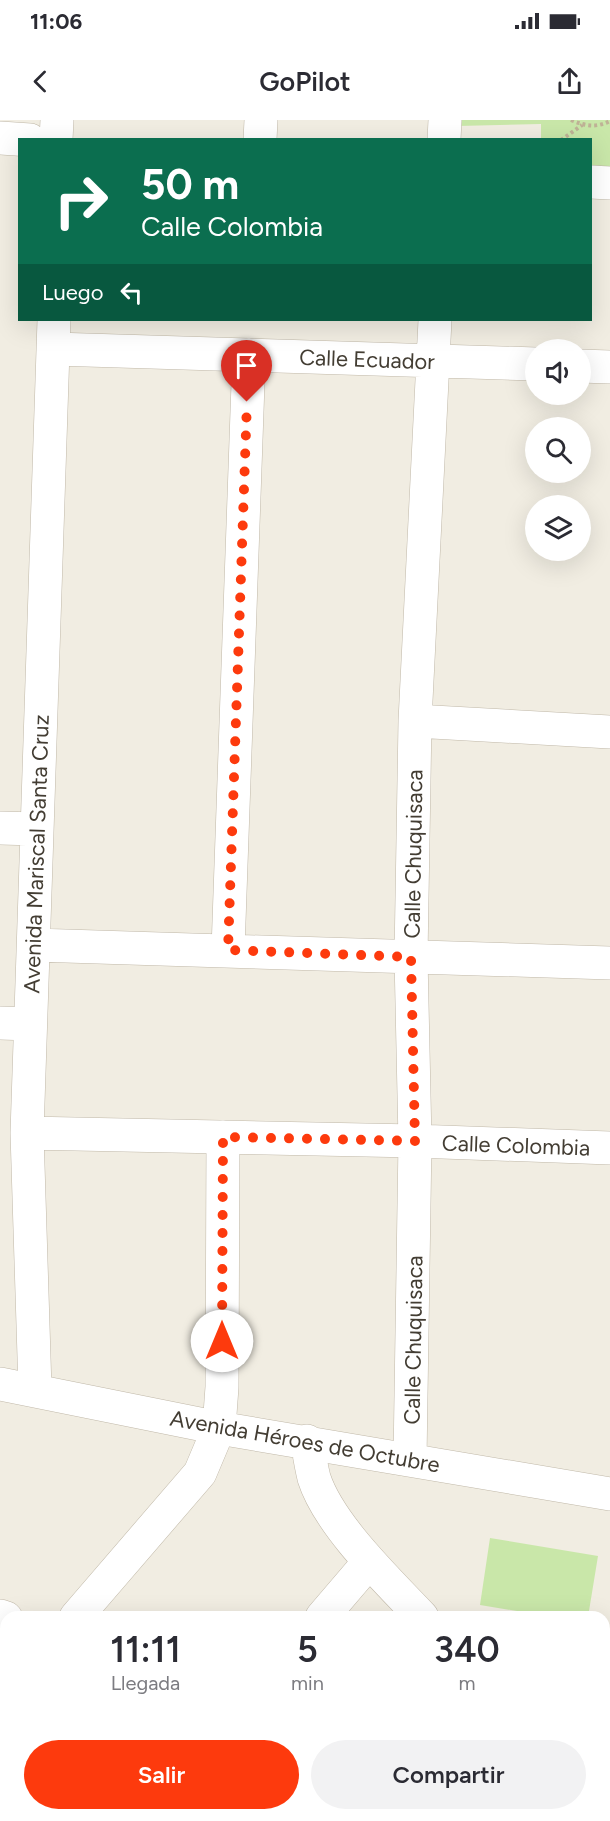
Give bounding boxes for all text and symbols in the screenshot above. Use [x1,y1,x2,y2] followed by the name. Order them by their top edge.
[30,8,82,35] text: 11:06
[24,65,57,98] icon: back
[259,65,351,98] text: GoPilot
[553,65,586,98] icon: share
[141,159,239,210] text: 50 m
[42,162,120,240] icon: right
[141,210,323,243] text: Calle Colombia
[115,276,148,309] icon: left
[42,279,103,306] text: Luego
[525,339,591,561] map controls
[525,339,591,405] button: sound
[221,340,272,402] pin
[299,344,436,375] street label: Calle Ecuador
[230,349,263,382] icon: arrive
[525,417,591,483] button: search
[525,495,591,561] button: layers
[18,714,55,994] street label: Avenida Mariscal Santa Cruz
[399,769,428,939] street label: Calle Chuquisaca
[441,1129,591,1162] street label: Calle Colombia
[399,1255,428,1425] street label: Calle Chuquisaca
[190,1309,254,1373] position arrow
[168,1404,442,1479] street label: Avenida Héroes de Octubre
[110,1628,181,1671] text: 11:11
[297,1628,318,1671] text: 5
[434,1628,500,1671] text: 340
[111,1671,180,1695] text: Llegada
[291,1671,324,1695] text: min
[458,1671,475,1695] text: m
[24,1740,299,1809] button: Salir
[311,1740,586,1809] button: Compartir

